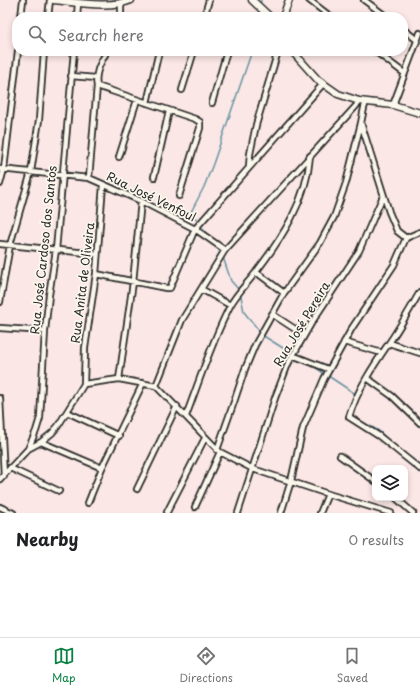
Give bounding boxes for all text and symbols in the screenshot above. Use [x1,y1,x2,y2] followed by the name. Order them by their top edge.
[12,12,408,56] search box
[26,23,48,45] icon: search
[58,23,144,46] text: Search here
[25,164,61,335] street label: Rua José Cardoso dos Santos
[104,167,199,226] street label: Rua José Venfoul
[66,221,98,344] street label: Rua Anita de Oliveira
[269,277,334,369] street label: Rua José Pereira
[372,465,408,501] map controls
[372,465,408,501] button: layers
[16,526,78,552] text: Nearby
[349,530,404,549] text: 0 results
[52,645,75,686] tab: Map
[179,645,233,686] tab: Directions
[337,645,368,686] tab: Saved

